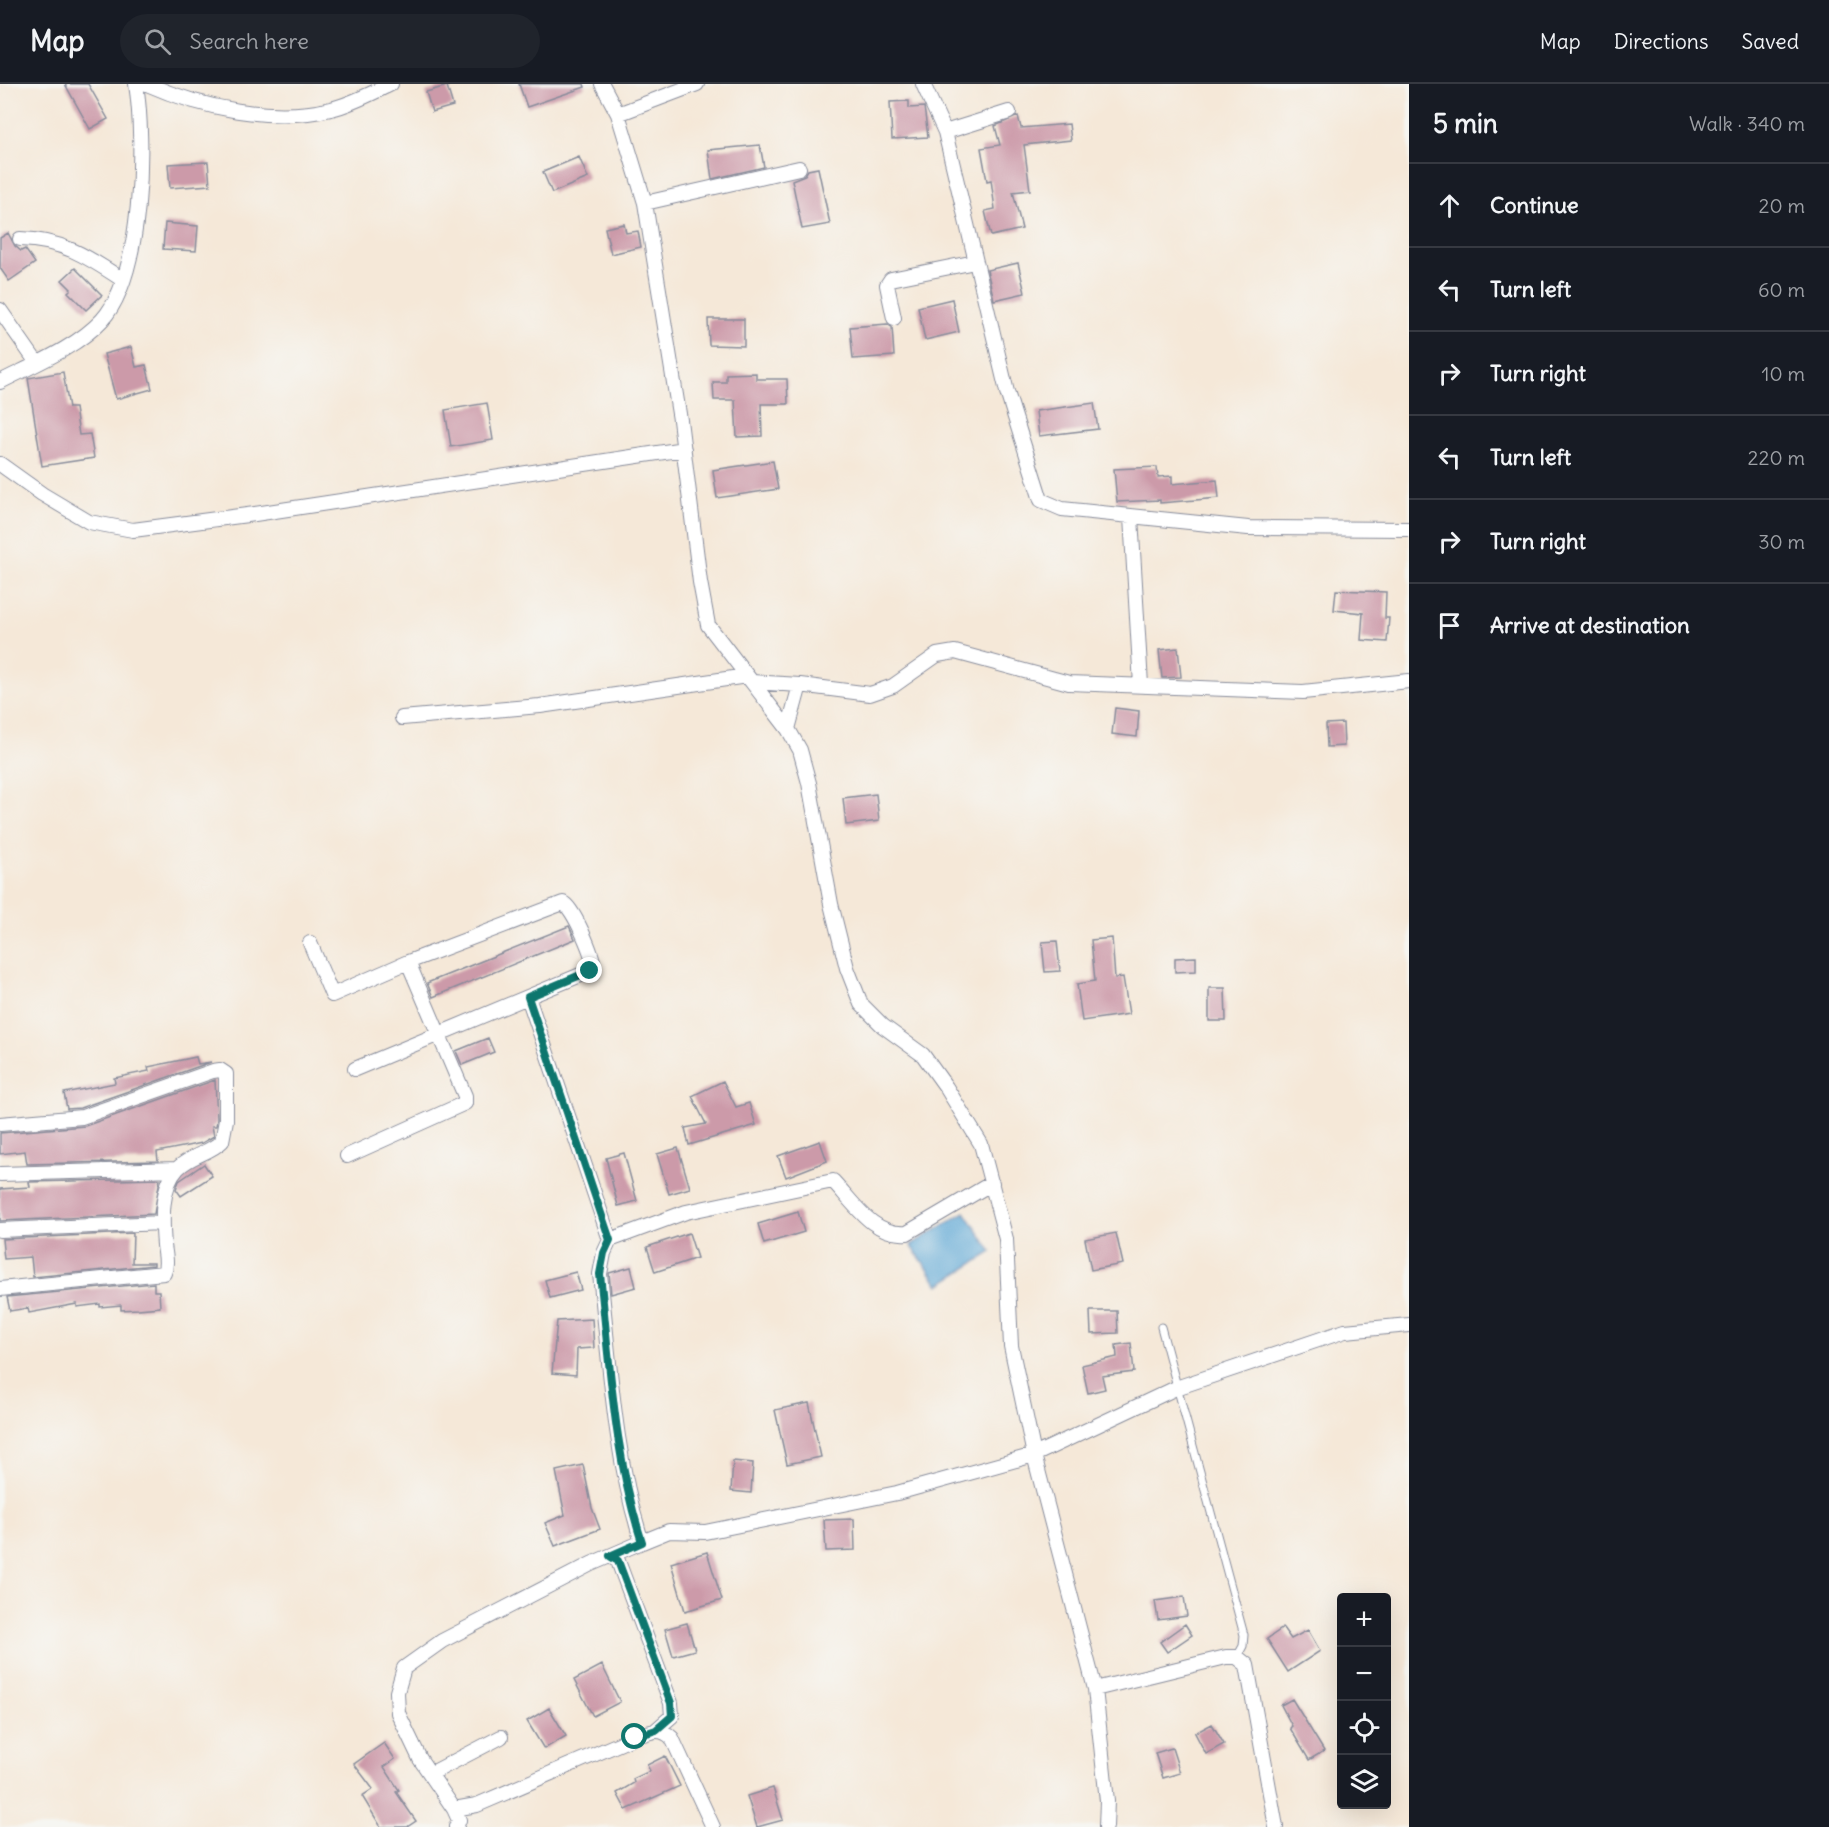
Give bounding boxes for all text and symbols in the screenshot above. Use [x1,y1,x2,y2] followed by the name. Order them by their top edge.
[120,14,540,68] search box
[30,23,84,59] text: Map
[141,25,174,58] icon: search
[189,27,309,55] text: Search here
[1540,28,1581,55] text: Map
[1614,28,1708,55] text: Directions
[1741,28,1799,55] text: Saved
[1433,107,1498,140] text: 5 min
[1689,111,1805,136] text: Walk · 340 m
[1433,189,1466,222] icon: ahead
[1490,191,1579,219] text: Continue
[1759,193,1805,218] text: 20 m
[1433,273,1466,306] icon: left
[1490,275,1571,303] text: Turn left
[1758,277,1805,302] text: 60 m
[1433,357,1466,390] icon: right
[1490,359,1586,387] text: Turn right
[1762,361,1805,386] text: 10 m
[1433,441,1466,474] icon: left
[1490,443,1571,471] text: Turn left
[1748,445,1805,470] text: 220 m
[1433,525,1466,558] icon: right
[1490,527,1586,555] text: Turn right
[1758,529,1805,554] text: 30 m
[1433,609,1466,642] icon: arrive
[1490,611,1690,639] text: Arrive at destination
[576,957,602,983] route end
[1337,1593,1391,1809] map controls
[1337,1593,1391,1647] button: +
[1337,1647,1391,1701] button: −
[1337,1701,1391,1755] button: locate
[621,1723,647,1749] route start
[1337,1755,1391,1809] button: layers

